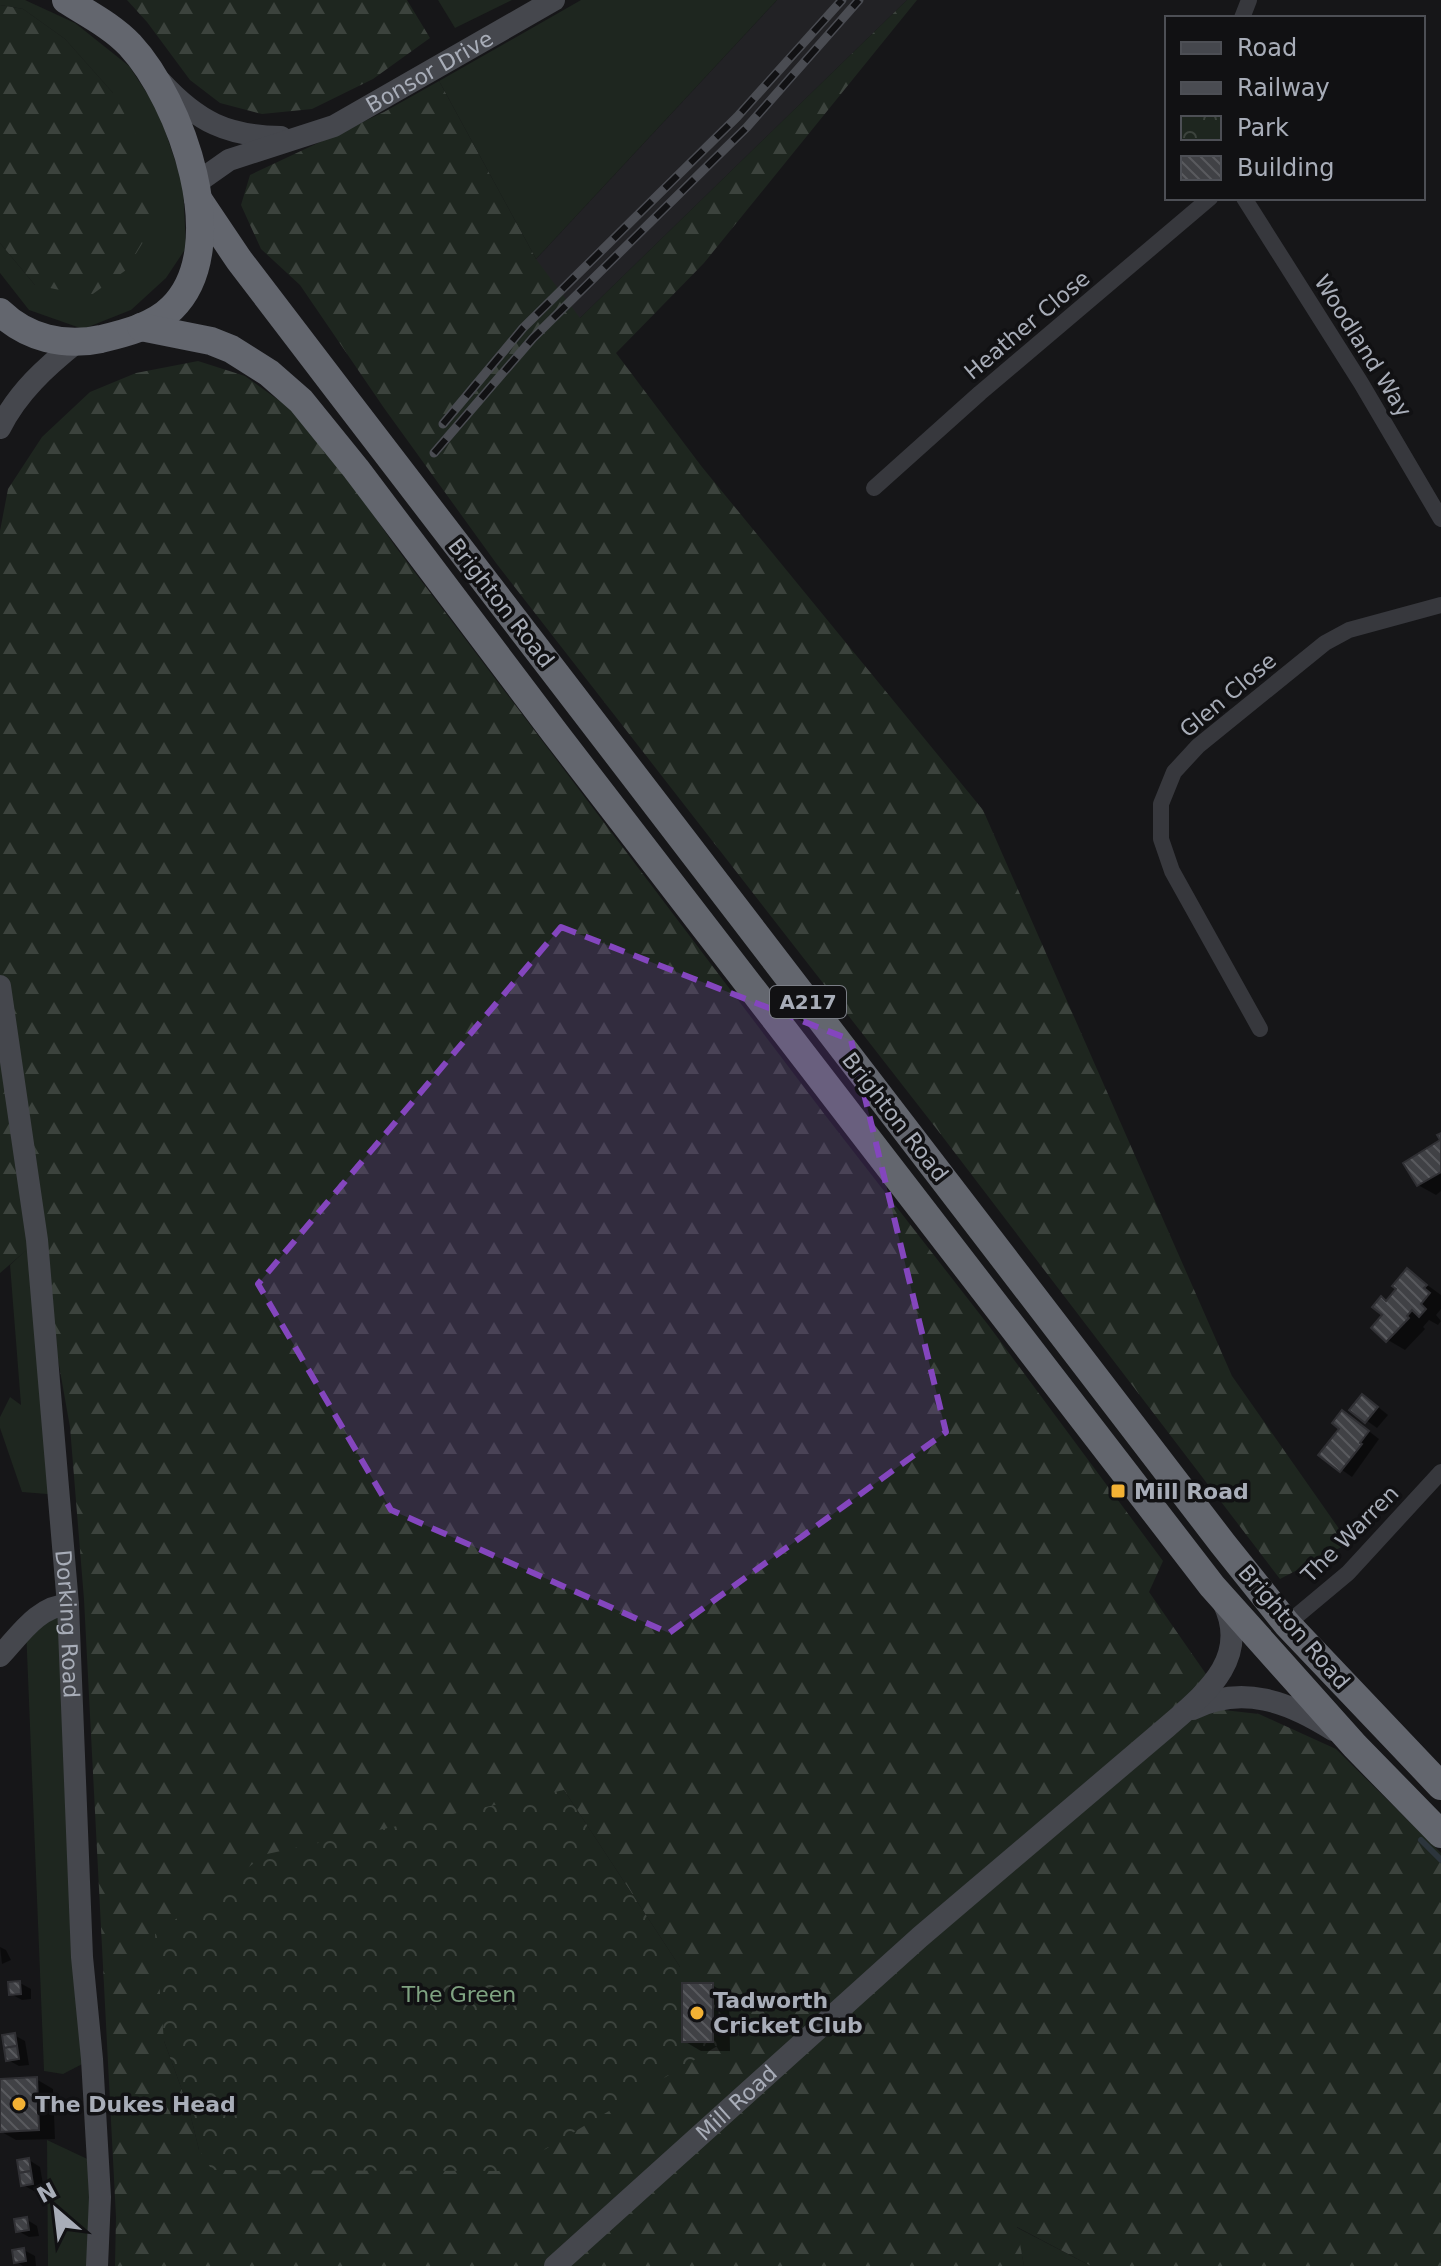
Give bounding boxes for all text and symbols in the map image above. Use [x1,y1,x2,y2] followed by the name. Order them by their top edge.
[1165,16,1425,200] legend
[361,25,497,118] street label: Bonsor Drive
[1237,34,1297,62] text: Road
[1237,74,1330,102] text: Railway
[1237,114,1289,142] text: Park
[1237,154,1334,182] text: Building
[959,265,1095,385] street label: Heather Close
[1309,270,1417,422] street label: Woodland Way
[443,534,559,672] street label: Brighton Road
[1175,648,1281,742] street label: Glen Close
[770,986,846,1018] road number: A217
[837,1048,953,1186] street label: Brighton Road
[1134,1479,1249,1504] place label: Mill Road
[1296,1480,1404,1588] street label: The Warren
[1109,1482,1127,1500] marker: Mill Road
[51,1549,84,1699] street label: Dorking Road
[1233,1560,1355,1694] street label: Brighton Road
[401,1982,516,2007] park label: The Green
[713,1988,863,2038] place label: Tadworth Cricket Club
[688,2004,706,2022] marker: Tadworth Cricket Club
[691,2060,782,2145] street label: Mill Road
[35,2092,236,2117] place label: The Dukes Head
[10,2095,28,2113] marker: The Dukes Head
[16,2170,96,2250] north arrow
[33,2177,61,2208] text: N

